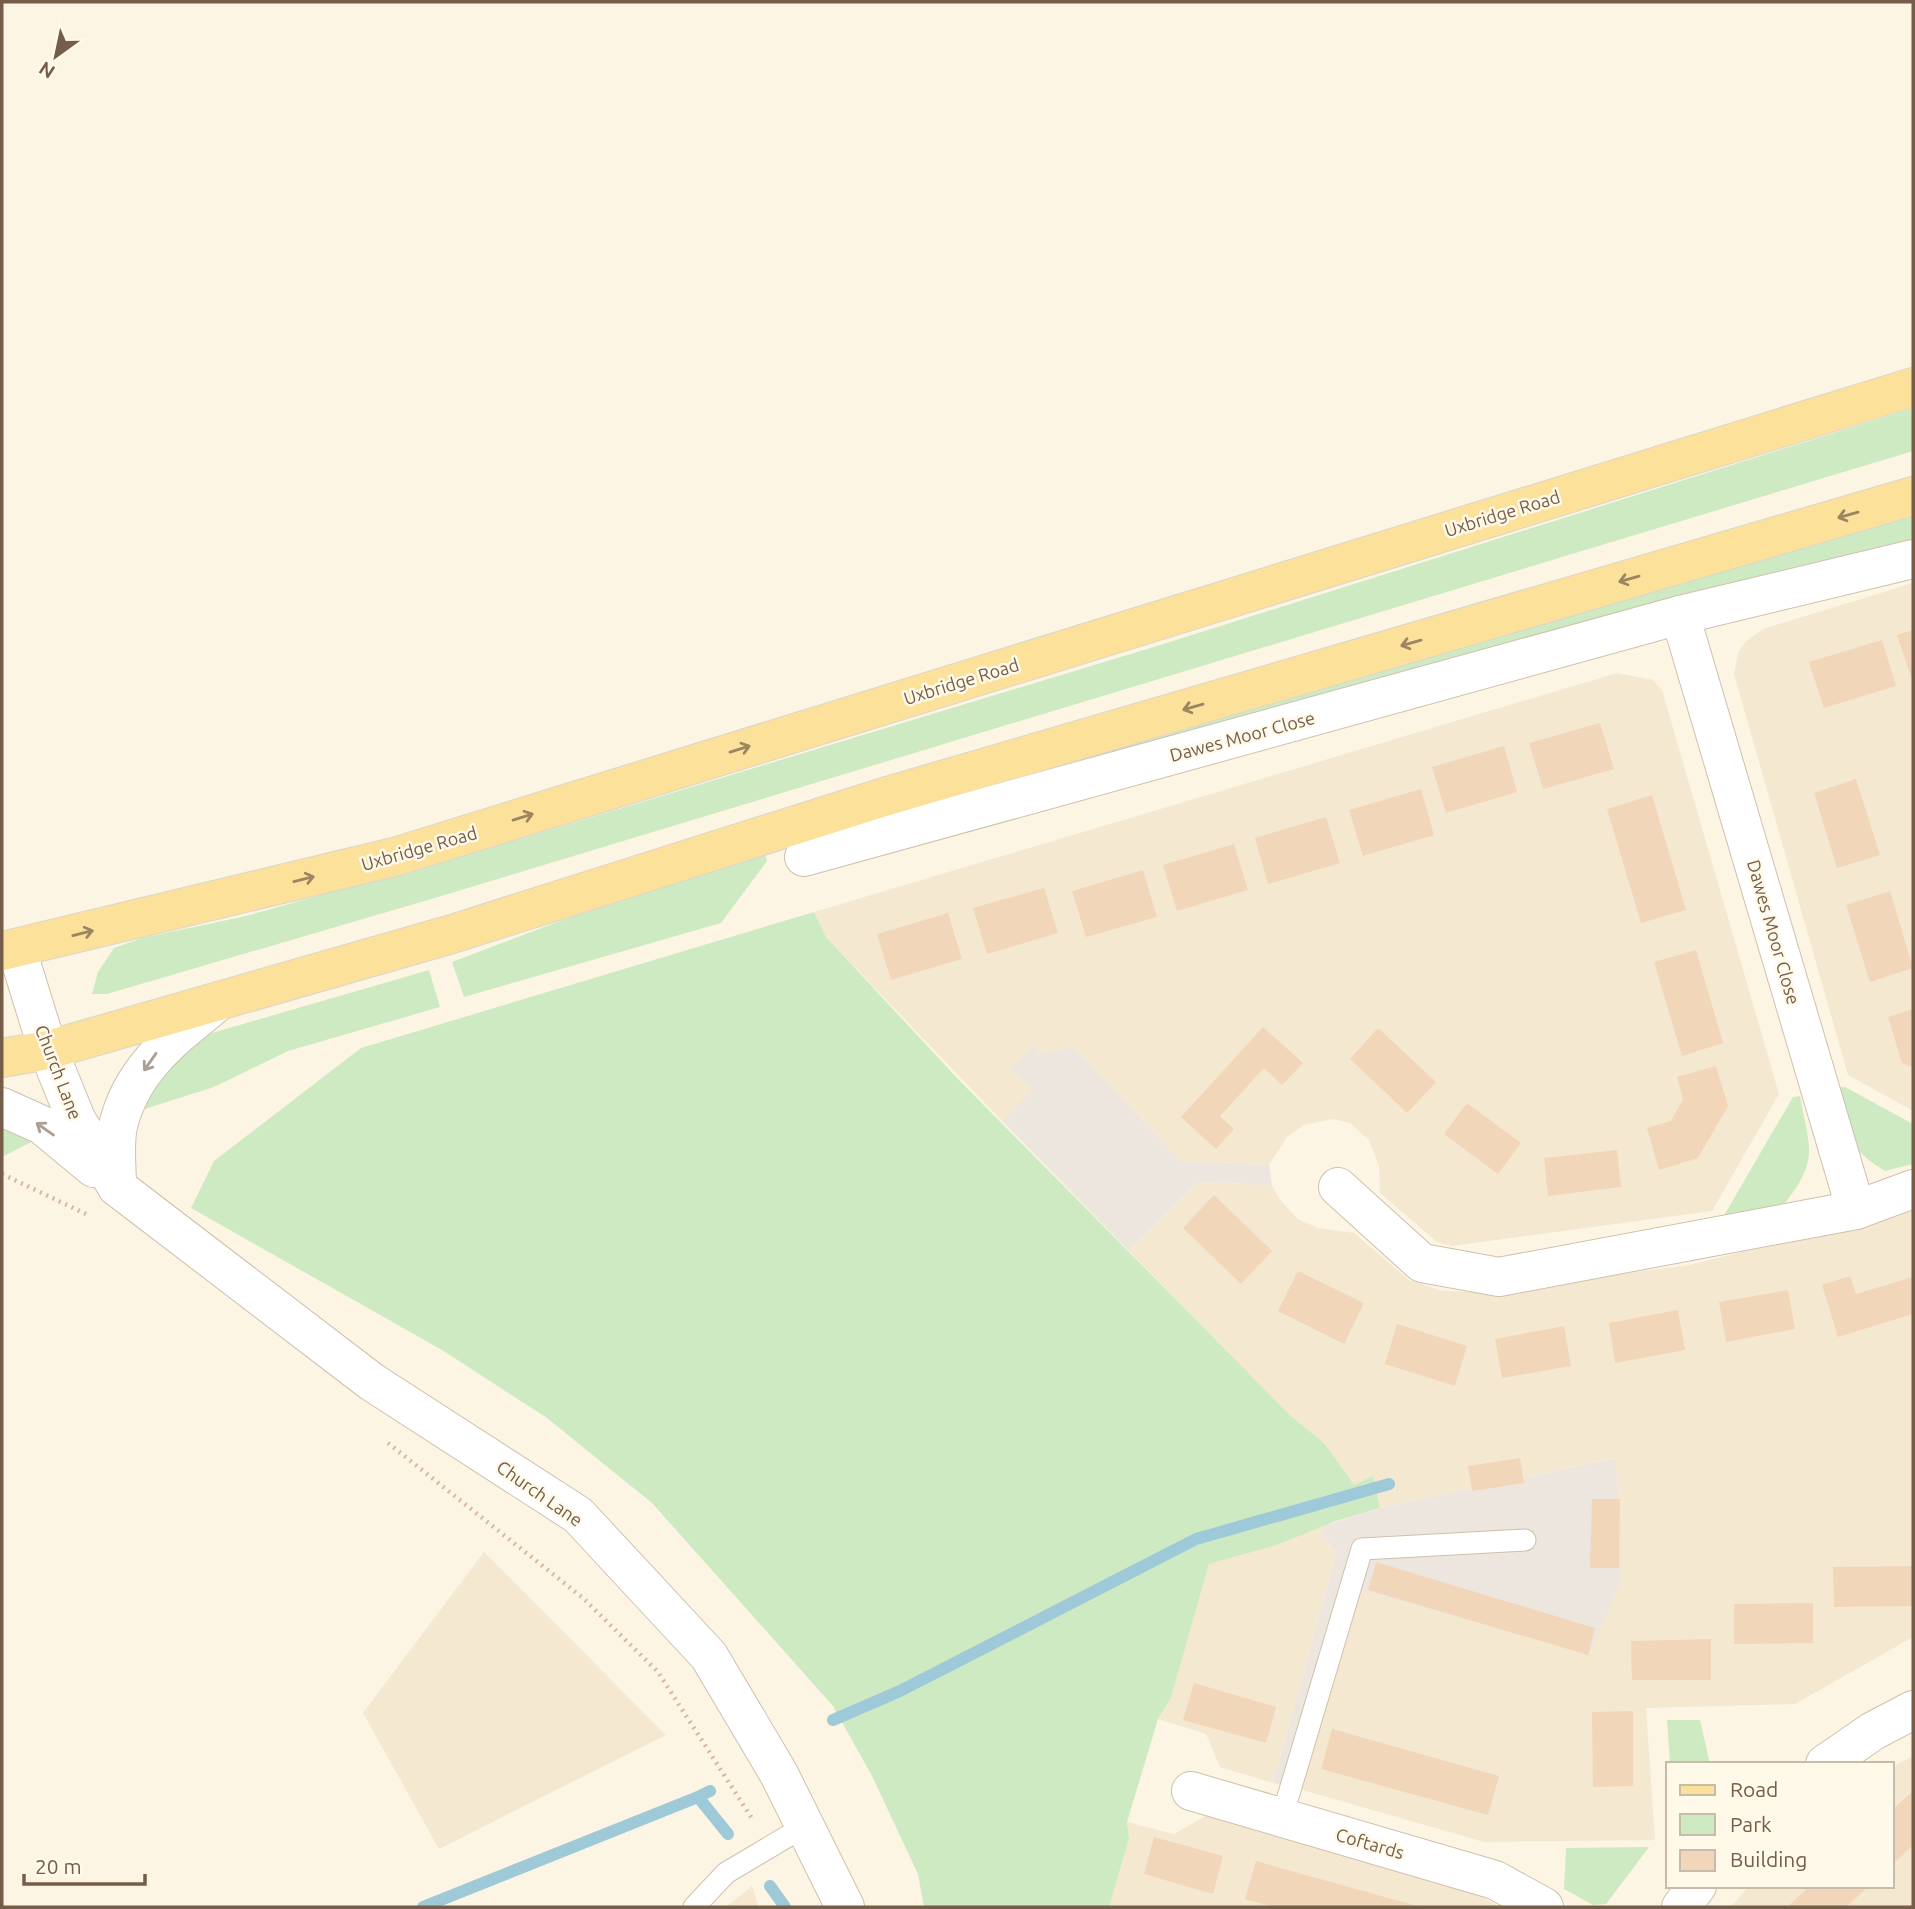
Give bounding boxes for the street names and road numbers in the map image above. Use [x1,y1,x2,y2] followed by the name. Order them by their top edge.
[1442,486,1562,540] street label: Uxbridge Road
[901,654,1021,708] street label: Uxbridge Road
[1167,707,1317,765] street label: Dawes Moor Close
[359,822,479,874] street label: Uxbridge Road
[1744,857,1804,1007] street label: Dawes Moor Close
[32,1022,86,1122] street label: Church Lane
[493,1456,587,1530] street label: Church Lane
[1334,1824,1407,1862] street label: Coftards

